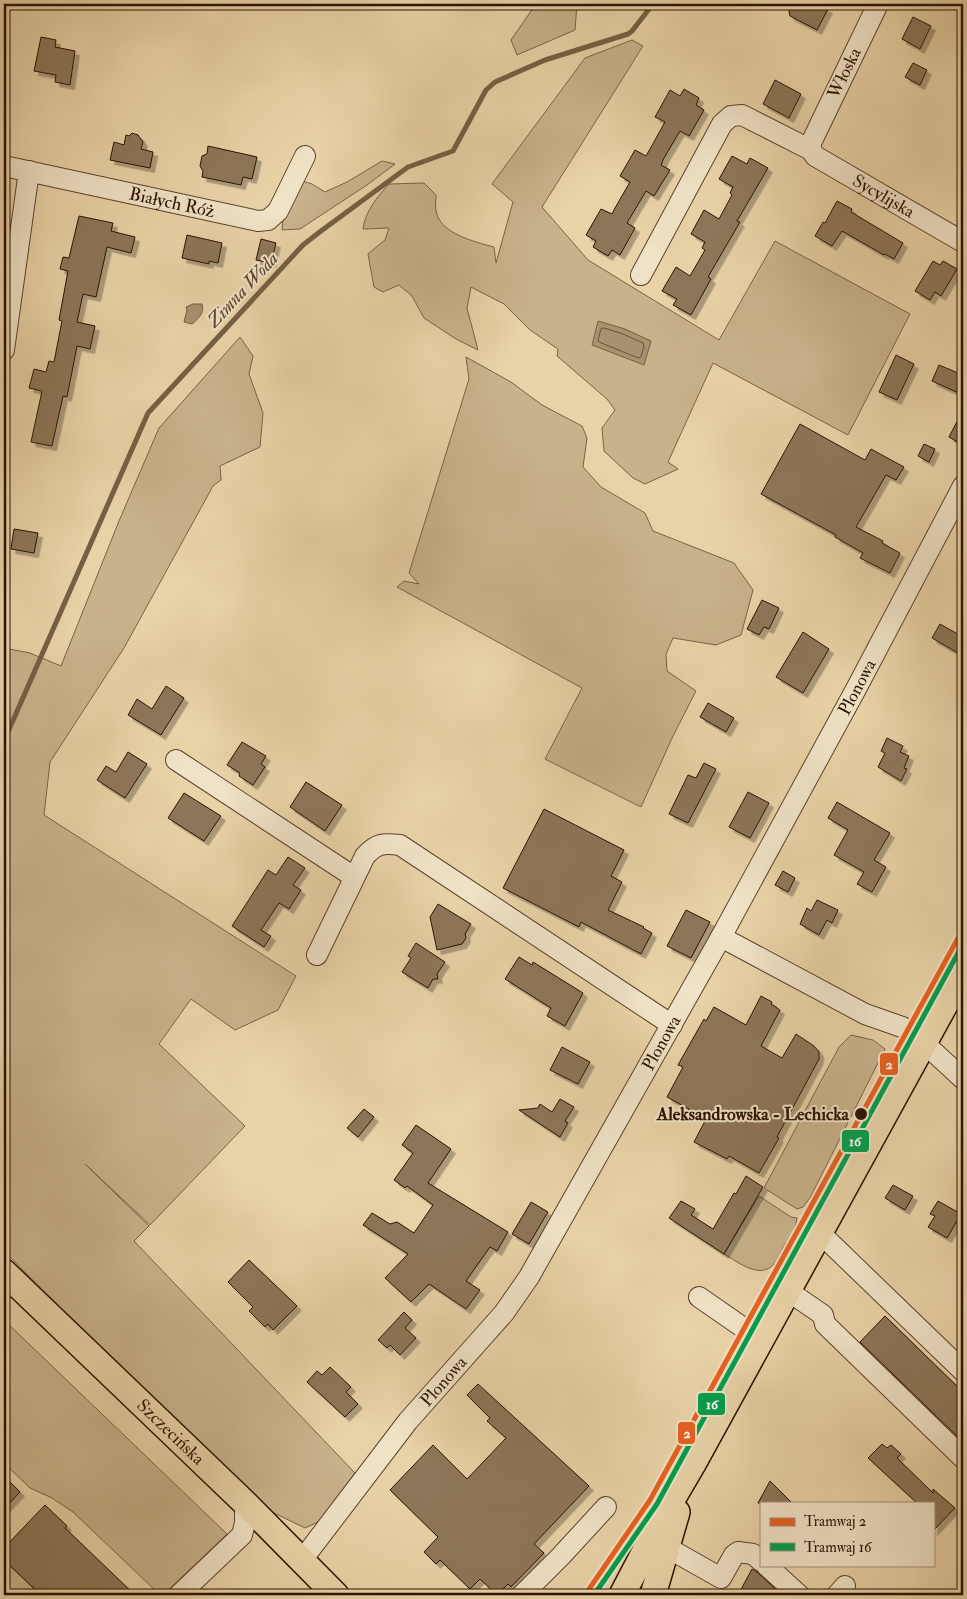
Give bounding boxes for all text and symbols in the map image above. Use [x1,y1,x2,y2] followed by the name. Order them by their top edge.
[822,43,867,103] street label: Włoska
[848,169,919,224] street label: Sycylijska
[127,182,217,223] street label: Białych Róż
[201,247,284,333] water label: Zimna Woda
[833,655,882,719] street label: Plonowa
[637,1011,687,1075] street label: Plonowa
[879,1052,899,1076] line badge: 2
[885,1056,893,1073] text: 2
[656,1103,850,1126] place label: Aleksandrowska - Lechicka
[853,1106,869,1122] marker: Aleksandrowska - Lechicka
[841,1129,870,1153] line badge: 16
[849,1133,862,1150] text: 16
[415,1351,473,1412] street label: Plonowa
[697,1392,726,1416] line badge: 16
[132,1394,210,1471] street label: Szczecińska
[706,1396,719,1413] text: 16
[677,1421,696,1445] line badge: 2
[683,1425,691,1442] text: 2
[760,1502,934,1566] legend
[804,1512,867,1531] text: Tramwaj 2
[804,1538,873,1557] text: Tramwaj 16

